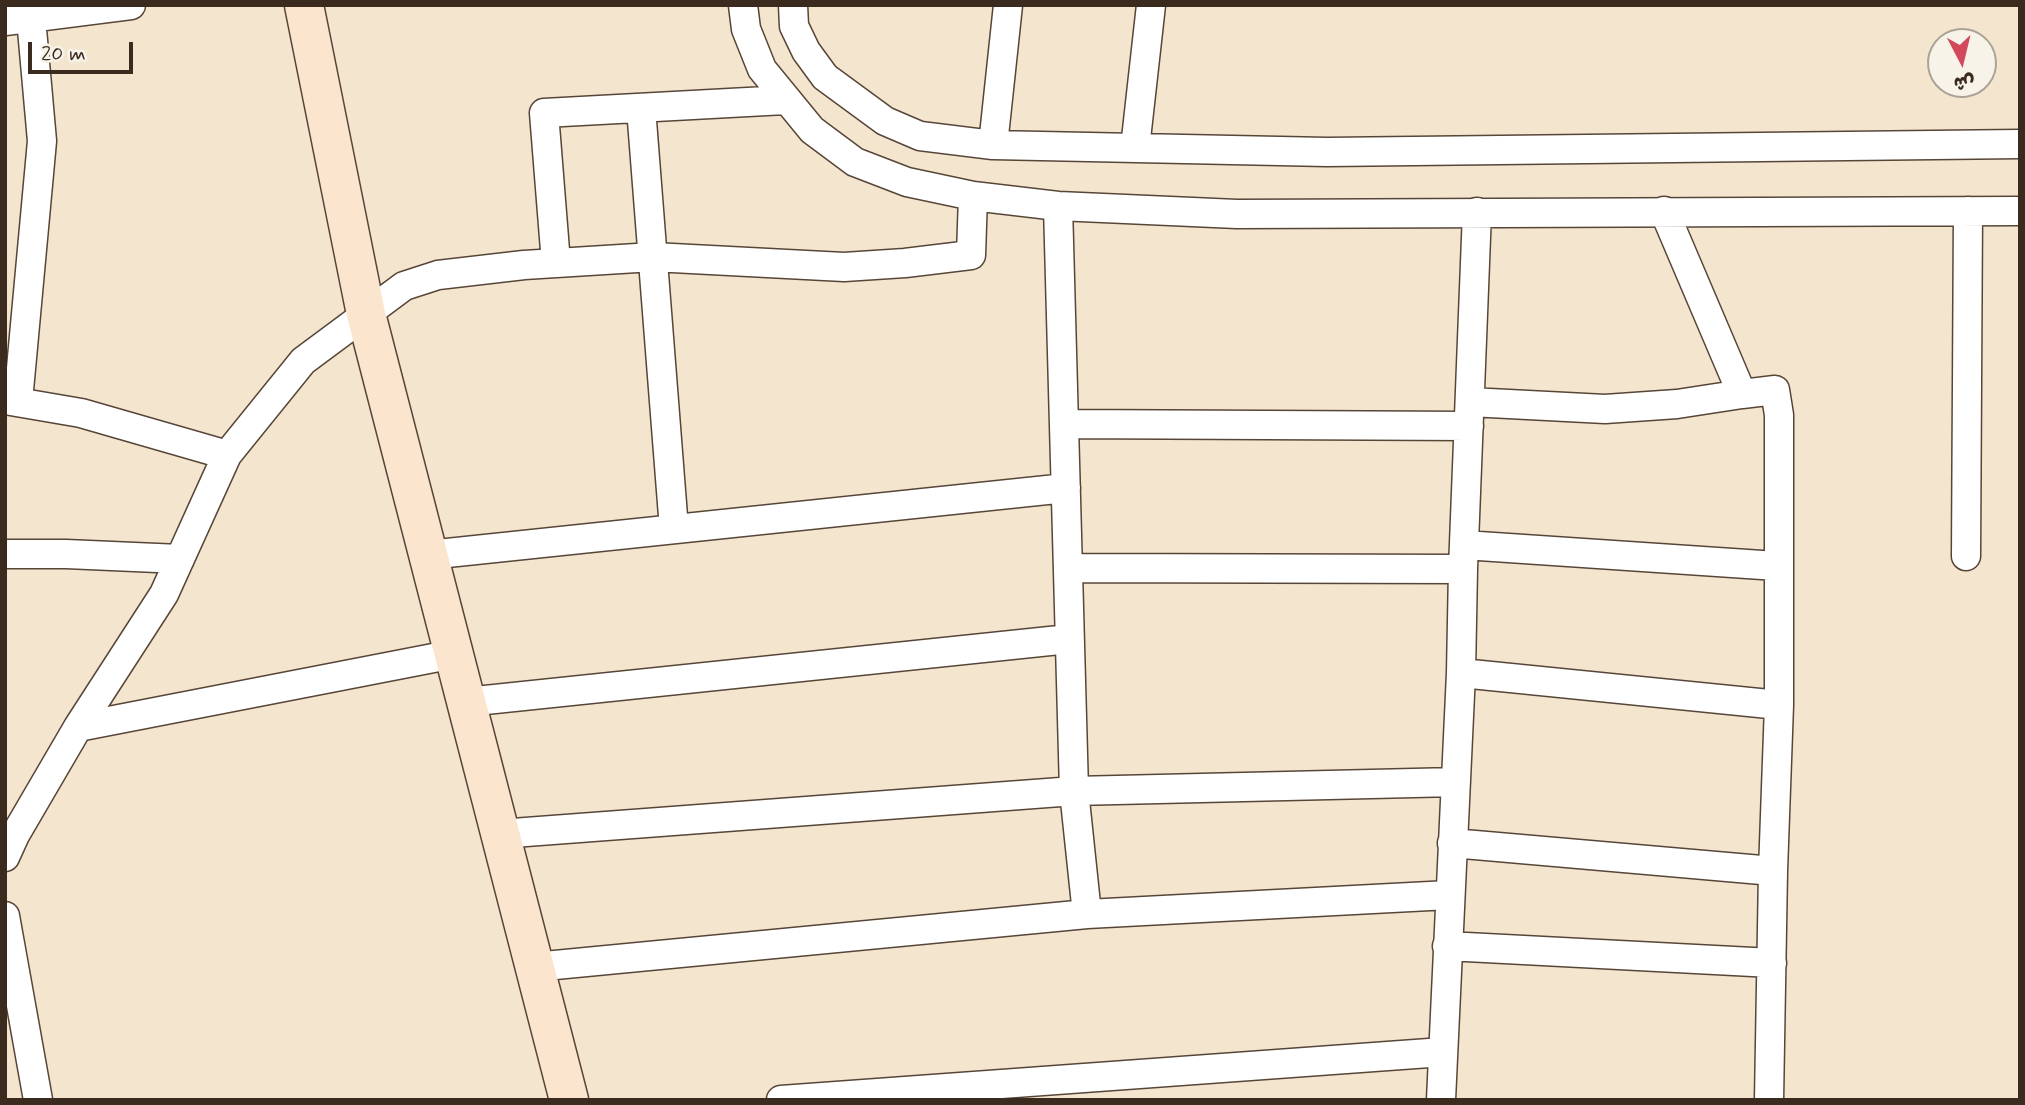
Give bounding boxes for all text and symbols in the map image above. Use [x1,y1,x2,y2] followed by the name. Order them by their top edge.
[32,28,136,72] scale bar
[1927,28,1997,98] north arrow
[41,40,86,68] text: 20 m
[1952,69,1976,96] text: ش

